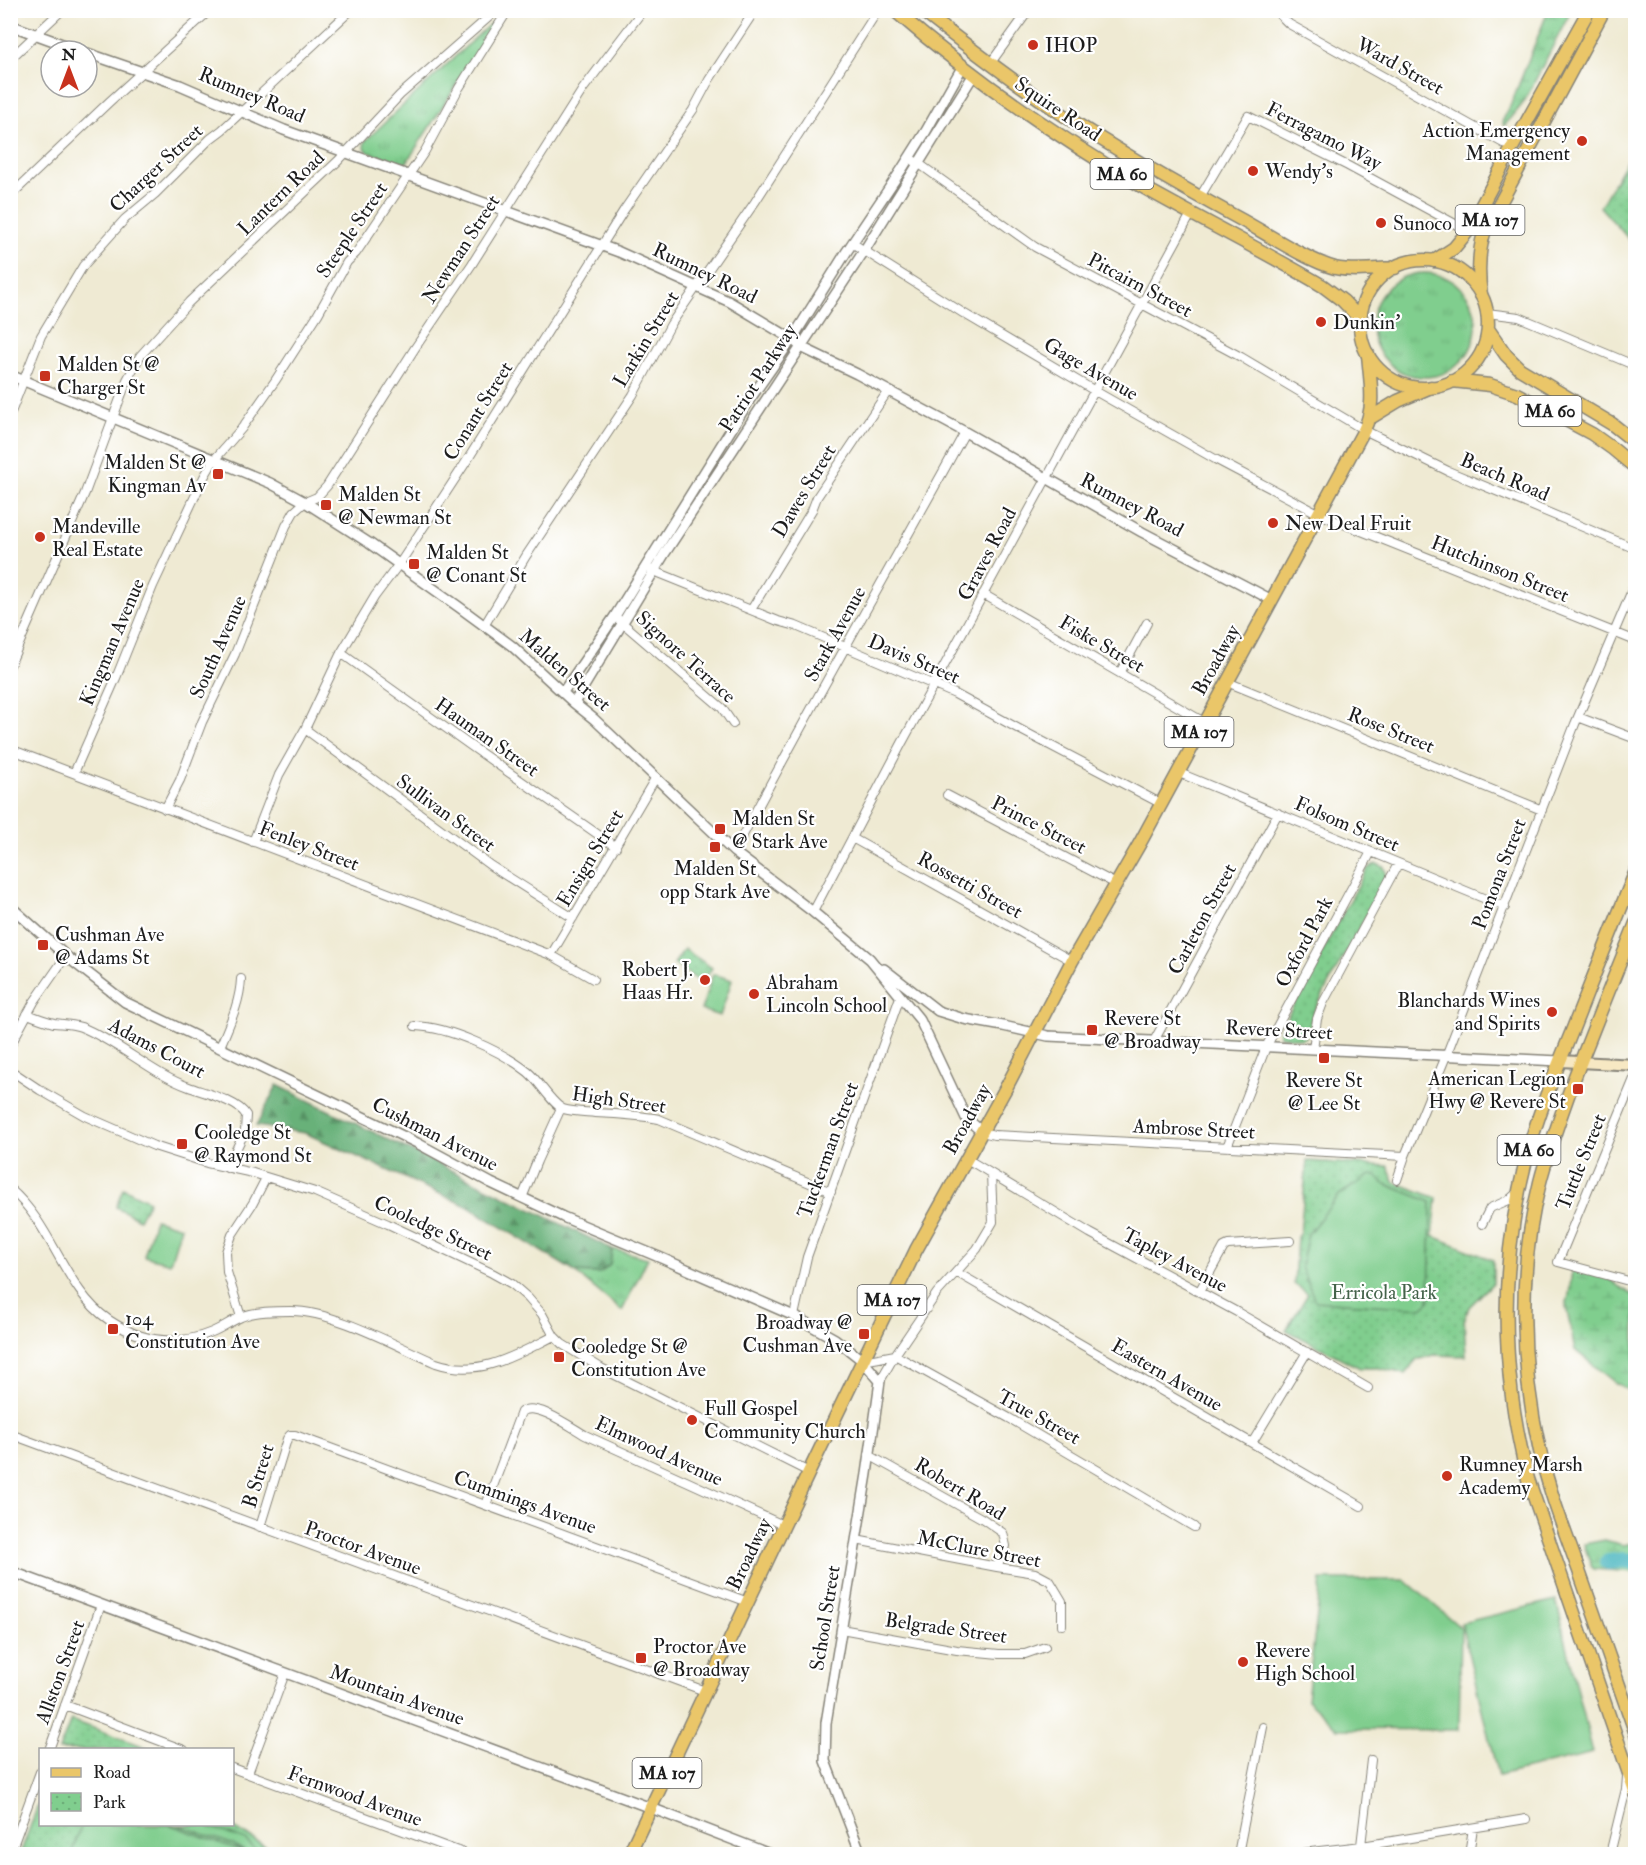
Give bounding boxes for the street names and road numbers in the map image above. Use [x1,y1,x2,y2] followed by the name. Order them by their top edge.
[1351,31,1449,101] street label: Ward Street
[195,61,309,129] street label: Rumney Road
[1010,71,1106,147] street label: Squire Road
[1262,96,1387,176] street label: Ferragamo Way
[104,118,208,218] street label: Charger Street
[232,145,330,241] street label: Lantern Road
[1090,159,1154,189] road number: MA 60
[311,177,394,283] street label: Steeple Street
[417,190,506,308] street label: Newman Street
[1456,205,1524,235] road number: MA 107
[649,237,762,309] street label: Rumney Road
[1083,247,1197,323] street label: Pitcairn Street
[608,286,685,392] street label: Larkin Street
[714,318,803,437] street label: Patriot Parkway
[1039,332,1143,406] street label: Gage Avenue
[438,356,519,465] street label: Conant Street
[1518,396,1582,426] road number: MA 60
[766,439,842,542] street label: Dawes Street
[1457,447,1553,507] street label: Beach Road
[1076,467,1188,543] street label: Rumney Road
[952,503,1022,605] street label: Graves Road
[1427,530,1573,608] street label: Hutchinson Street
[74,575,150,709] street label: Kingman Avenue
[799,582,871,686] street label: Stark Avenue
[184,592,252,702] street label: South Avenue
[631,605,741,709] street label: Signore Terrace
[1055,610,1150,679] street label: Fiske Street
[1186,619,1246,700] street label: Broadway
[514,623,616,717] street label: Malden Street
[864,628,964,690] street label: Davis Street
[430,692,544,782] street label: Hauman Street
[1344,701,1439,759] street label: Rose Street
[1164,717,1234,747] road number: MA 107
[392,769,501,858] street label: Sullivan Street
[987,790,1091,860] street label: Prince Street
[1291,791,1404,857] street label: Folsom Street
[551,804,629,911] street label: Ensign Street
[255,815,363,877] street label: Fenley Street
[1466,815,1532,933] street label: Pomona Street
[913,846,1027,924] street label: Rossetti Street
[1162,859,1242,979] street label: Carleton Street
[1270,892,1338,992] street label: Oxford Park
[103,1012,210,1084] street label: Adams Court
[1225,1015,1334,1045] street label: Revere Street
[792,1078,864,1221] street label: Tuckerman Street
[937,1078,997,1159] street label: Broadway
[570,1081,668,1119] street label: High Street
[368,1091,502,1177] street label: Cushman Avenue
[1550,1110,1612,1214] street label: Tuttle Street
[1131,1113,1256,1145] street label: Ambrose Street
[1498,1135,1561,1165] road number: MA 60
[370,1190,497,1267] street label: Cooledge Street
[1118,1222,1232,1299] street label: Tapley Avenue
[858,1285,926,1315] road number: MA 107
[1107,1333,1227,1417] street label: Eastern Avenue
[993,1384,1085,1450] street label: True Street
[591,1410,727,1492] street label: Elmwood Avenue
[236,1441,280,1511] street label: B Street
[910,1452,1010,1526] street label: Robert Road
[450,1465,600,1539] street label: Cummings Avenue
[721,1513,778,1594] street label: Broadway
[301,1515,425,1581] street label: Proctor Avenue
[915,1525,1043,1573] street label: McClure Street
[804,1563,846,1672] street label: School Street
[883,1607,1009,1649] street label: Belgrade Street
[29,1616,90,1728] street label: Allston Street
[326,1659,468,1731] street label: Mountain Avenue
[632,1758,702,1788] road number: MA 107
[284,1760,426,1832] street label: Fernwood Avenue

